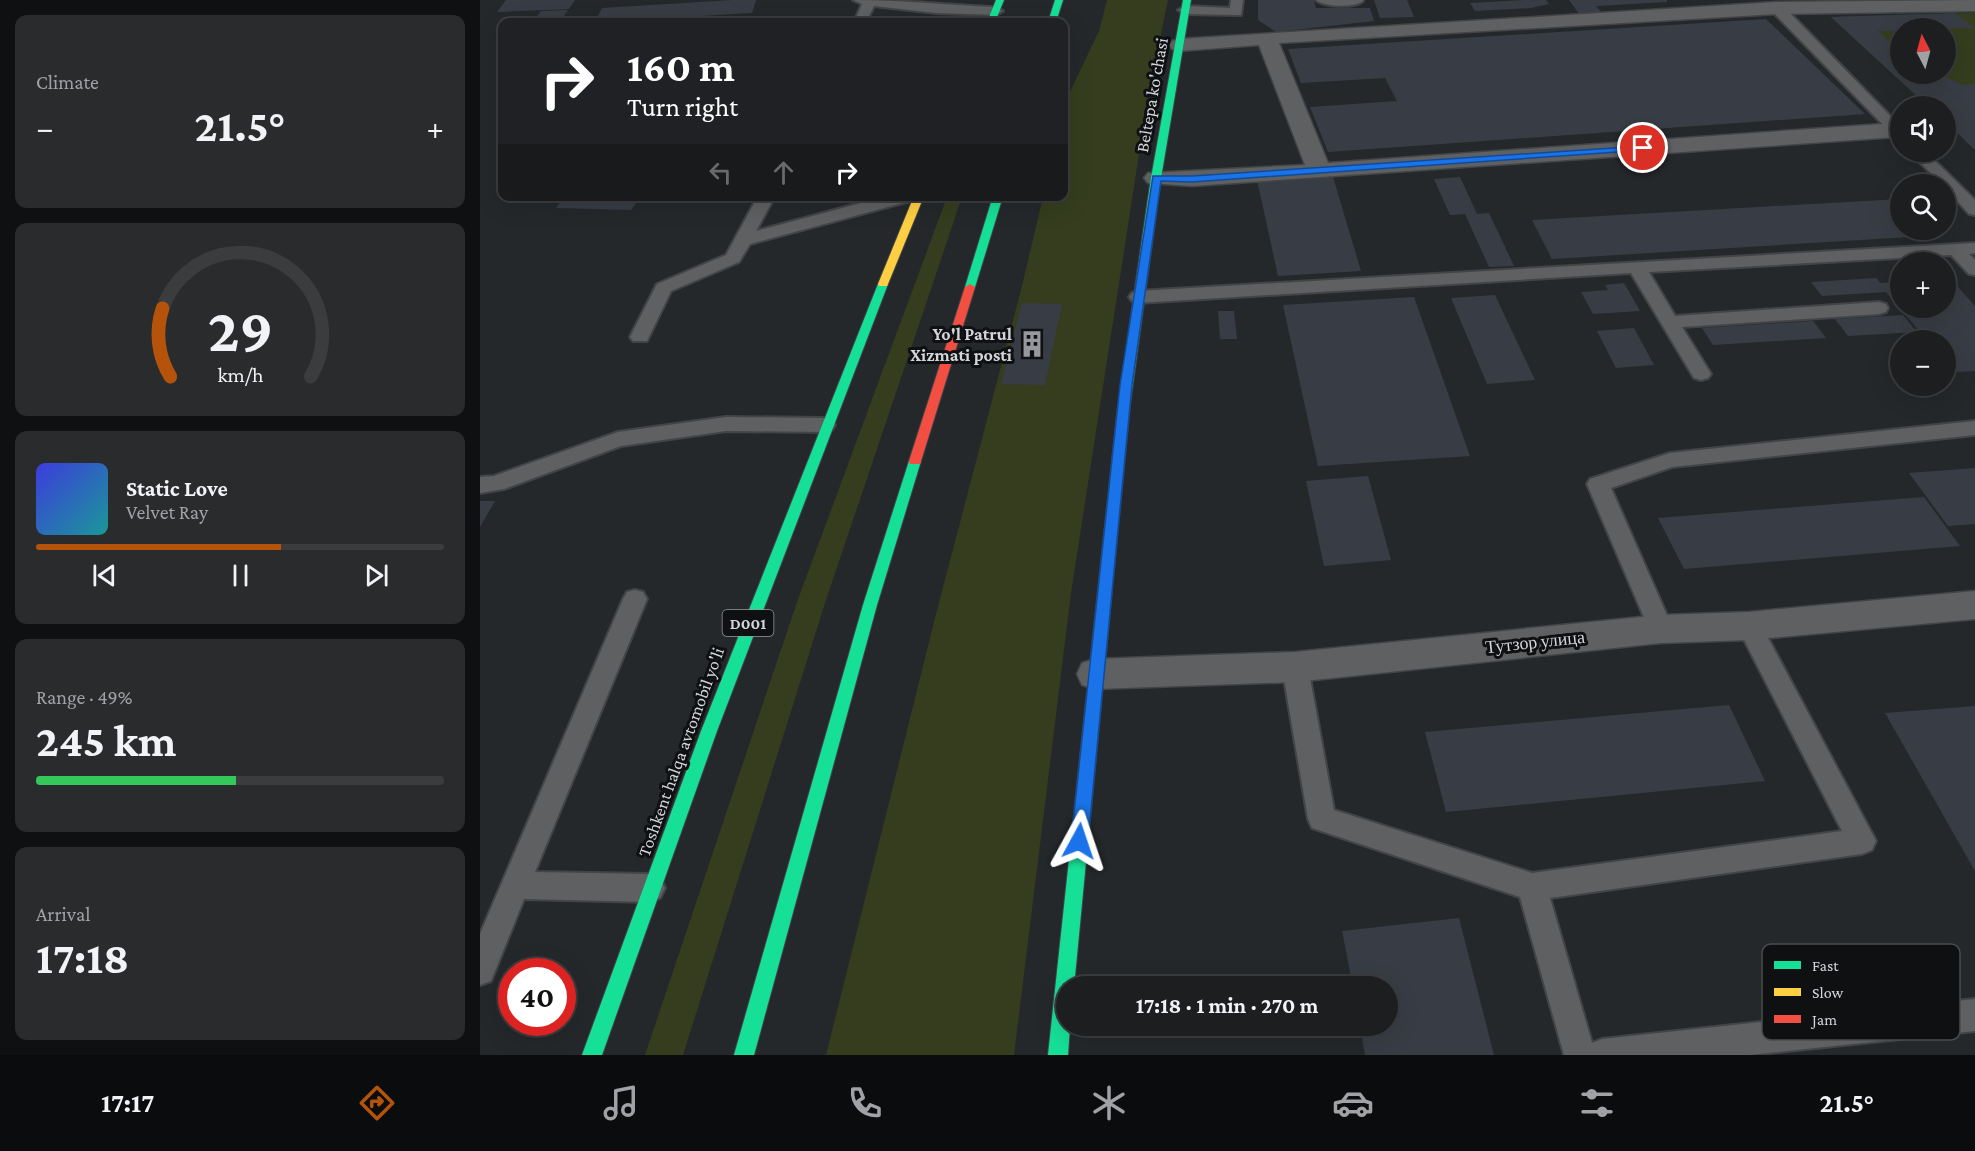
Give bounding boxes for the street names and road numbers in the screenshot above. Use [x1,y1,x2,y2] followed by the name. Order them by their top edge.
[1132,36,1172,154] street label: Beltepa ko'chasi
[722,610,774,636] road number: D001
[1484,627,1586,657] street label: Тутзор улица
[634,644,728,859] street label: Toshkent halqa avtomobil yo'li

